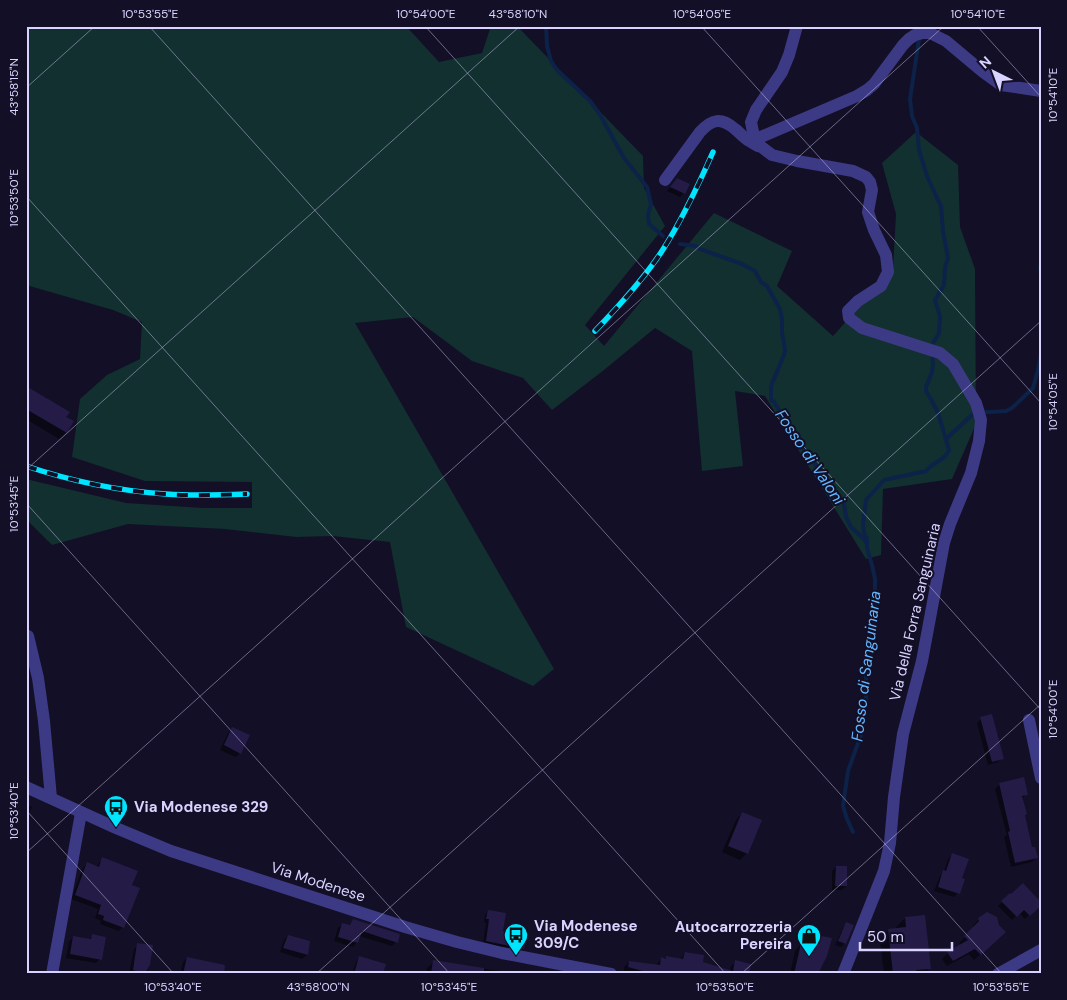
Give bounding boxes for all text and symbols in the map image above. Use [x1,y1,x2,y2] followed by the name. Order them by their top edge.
[122,6,179,22] text: 10°53'55"E
[396,6,456,22] text: 10°54'00"E
[489,6,547,22] text: 43°58'10"N
[673,6,731,22] text: 10°54'05"E
[951,6,1006,22] text: 10°54'10"E
[970,48,1020,98] north arrow
[975,52,995,72] text: N
[6,58,22,116] text: 43°58'15"N
[1045,67,1061,122] text: 10°54'10"E
[6,169,22,227] text: 10°53'50"E
[1045,373,1061,431] text: 10°54'05"E
[770,405,850,510] water label: Fosso di Valoni
[6,476,22,532] text: 10°53'45"E
[885,521,945,703] street label: Via della Forra Sanguinaria
[846,589,886,743] water label: Fosso di Sanguinaria
[1045,679,1061,739] text: 10°54'00"E
[6,782,22,840] text: 10°53'40"E
[103,794,129,828] bus stop icon: Via Modenese 329
[134,797,268,817] place label: Via Modenese 329
[268,857,368,907] street label: Via Modenese
[534,916,638,953] place label: Via Modenese 309/C
[675,917,792,954] place label: Autocarrozzeria Pereira
[860,920,952,952] scale bar
[503,922,529,956] bus stop icon: Via Modenese 309/C
[796,923,822,957] shop icon: Autocarrozzeria Pereira
[867,927,904,947] text: 50 m
[144,979,202,995] text: 10°53'40"E
[286,979,350,995] text: 43°58'00"N
[421,979,477,995] text: 10°53'45"E
[696,979,754,995] text: 10°53'50"E
[973,979,1030,995] text: 10°53'55"E

